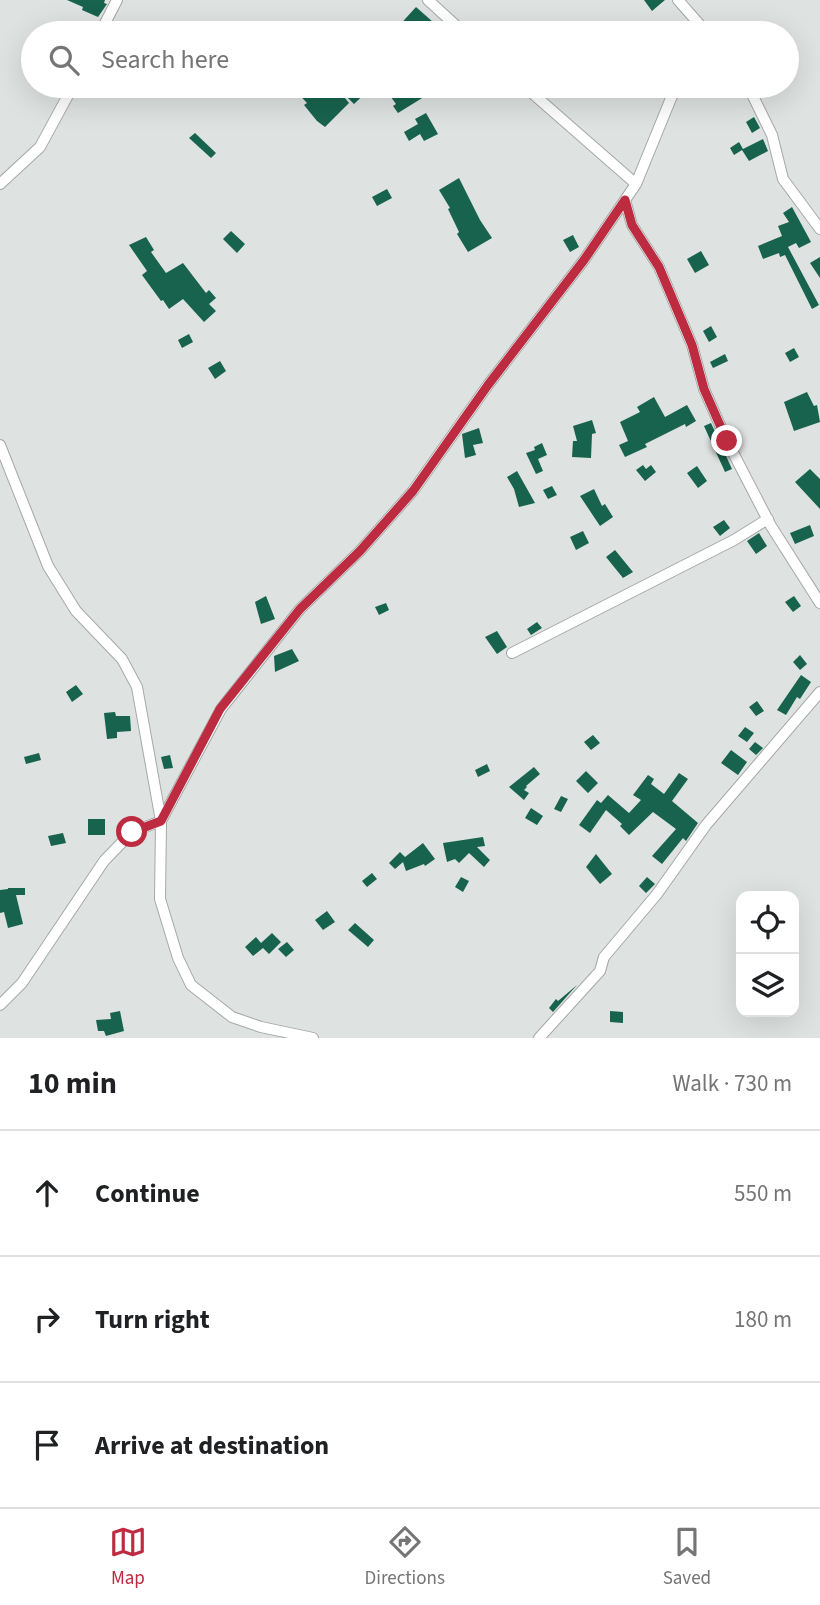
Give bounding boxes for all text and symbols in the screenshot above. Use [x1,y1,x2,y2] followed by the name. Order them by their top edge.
[21,21,799,98] search box
[45,41,83,79] icon: search
[101,41,229,78] text: Search here
[711,425,742,456] route end
[116,816,147,847] route start
[736,891,799,1017] map controls
[736,891,799,954] button: locate
[736,954,799,1017] button: layers
[28,1062,117,1105] text: 10 min
[673,1067,792,1100] text: Walk · 730 m
[28,1174,66,1212] icon: ahead
[95,1175,200,1212] text: Continue
[734,1177,792,1210] text: 550 m
[28,1300,66,1338] icon: right
[95,1301,210,1338] text: Turn right
[734,1303,792,1336] text: 180 m
[28,1426,66,1464] icon: arrive
[95,1427,329,1464] text: Arrive at destination
[109,1523,147,1592] tab: Map
[365,1523,445,1592] tab: Directions
[663,1523,711,1592] tab: Saved

